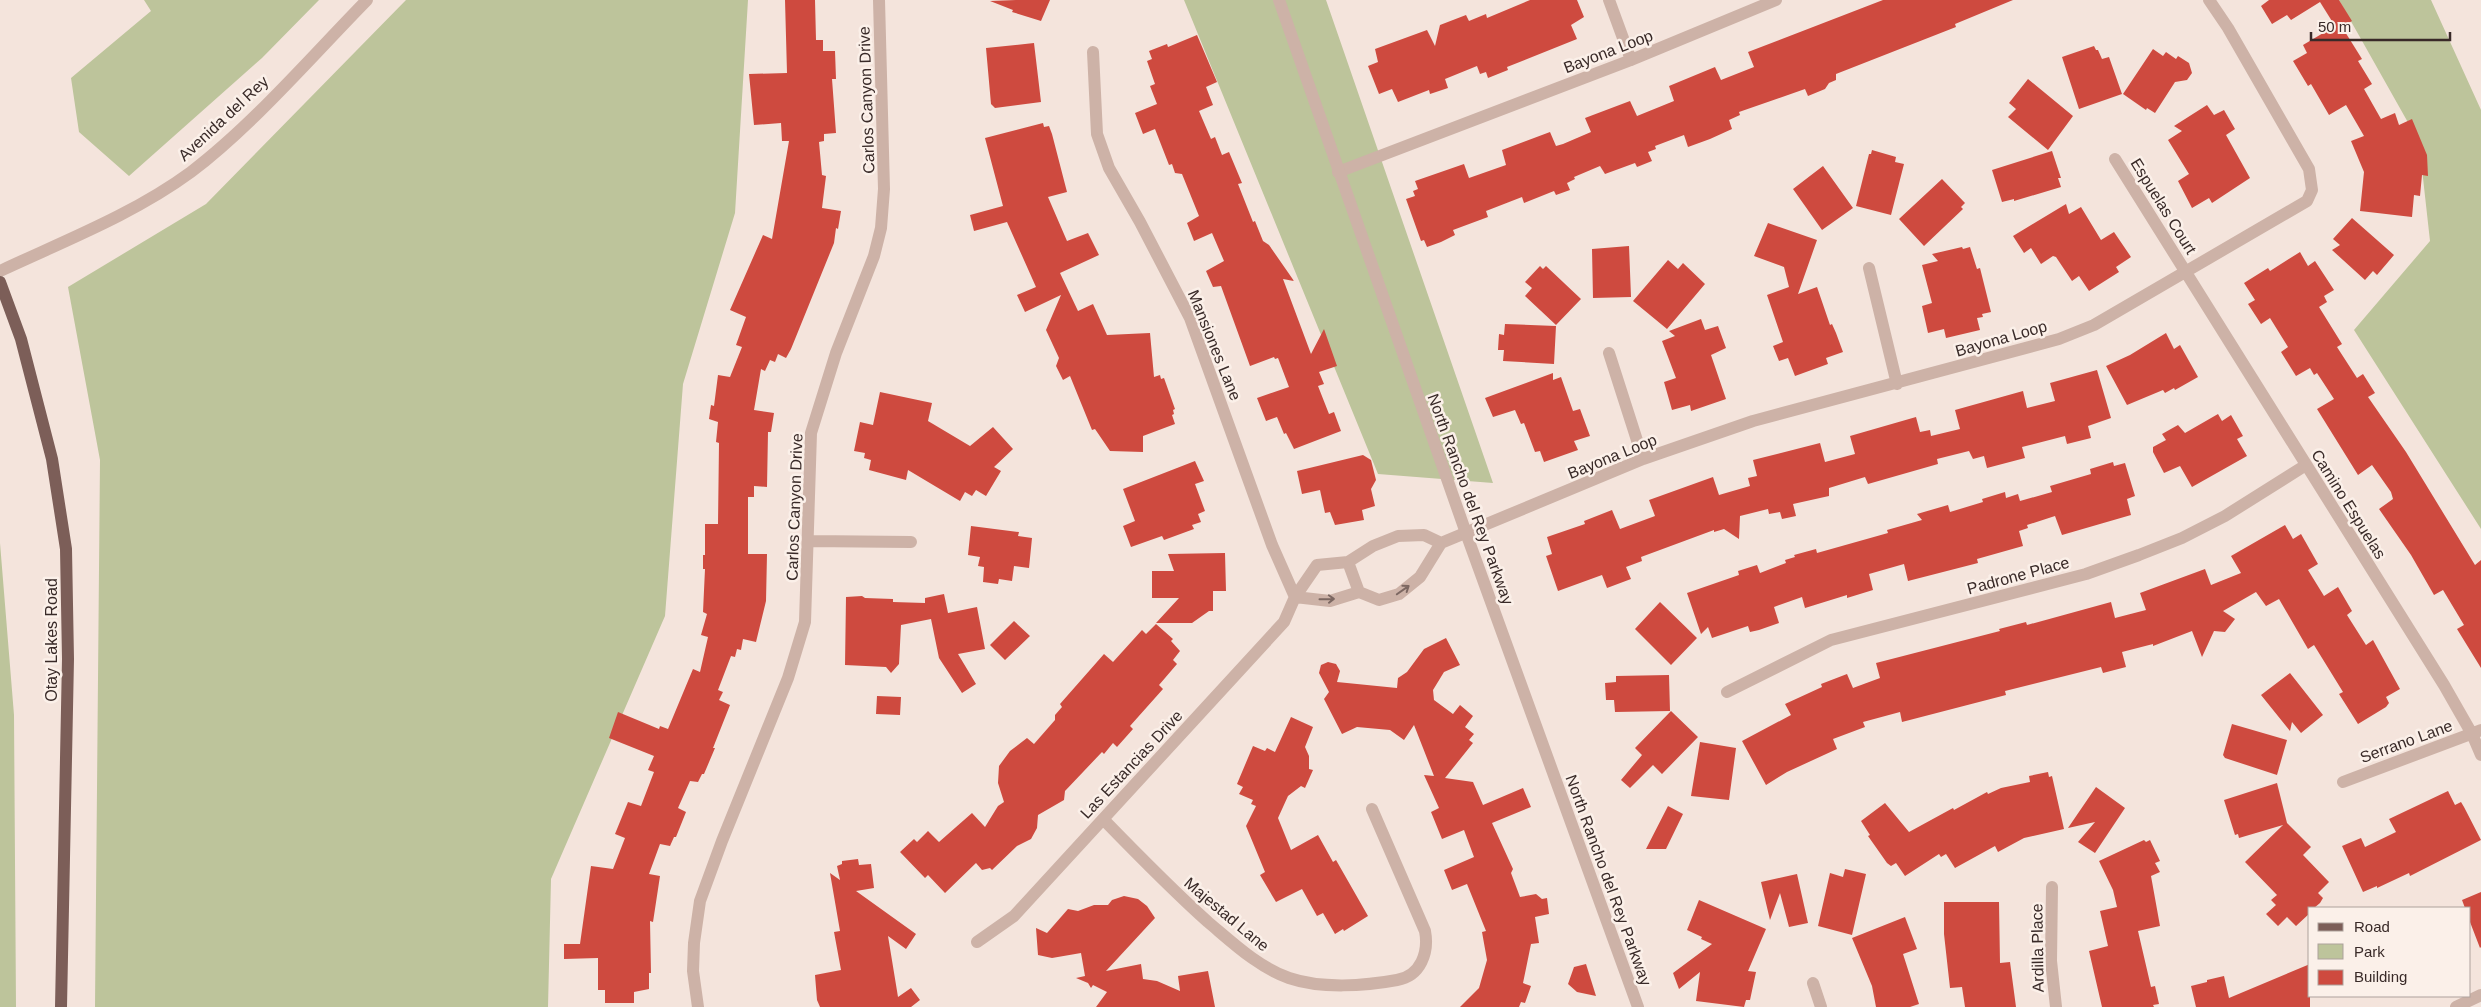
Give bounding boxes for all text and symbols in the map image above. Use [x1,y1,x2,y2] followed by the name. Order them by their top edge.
[2311,10,2450,42] scale bar
[2318,18,2351,35] text: 50 m
[855,26,878,174] street label: Carlos Canyon Drive
[1561,27,1655,76] street label: Bayona Loop
[175,73,272,164] street label: Avenida del Rey
[2127,155,2200,258] street label: Espuelas Court
[1185,288,1244,403] street label: Mansiones Lane
[1953,317,2049,360] street label: Bayona Loop
[1424,391,1517,607] street label: North Rancho del Rey Parkway
[1565,431,1659,482] street label: Bayona Loop
[783,433,806,581] street label: Carlos Canyon Drive
[2308,447,2389,562] street label: Camino Espuelas
[1965,554,2071,597] street label: Padrone Place
[43,578,60,702] street label: Otay Lakes Road
[1396,584,1410,594] one-way arrow
[1318,594,1335,604] one-way arrow
[1077,707,1186,822] street label: Las Estancias Drive
[2358,717,2455,766] street label: Serrano Lane
[1562,772,1655,988] street label: North Rancho del Rey Parkway
[1181,874,1272,955] street label: Majestad Lane
[2028,903,2047,993] street label: Ardilla Place
[2308,907,2471,997] legend
[2354,918,2390,935] text: Road
[2354,943,2385,960] text: Park
[2354,968,2407,985] text: Building

